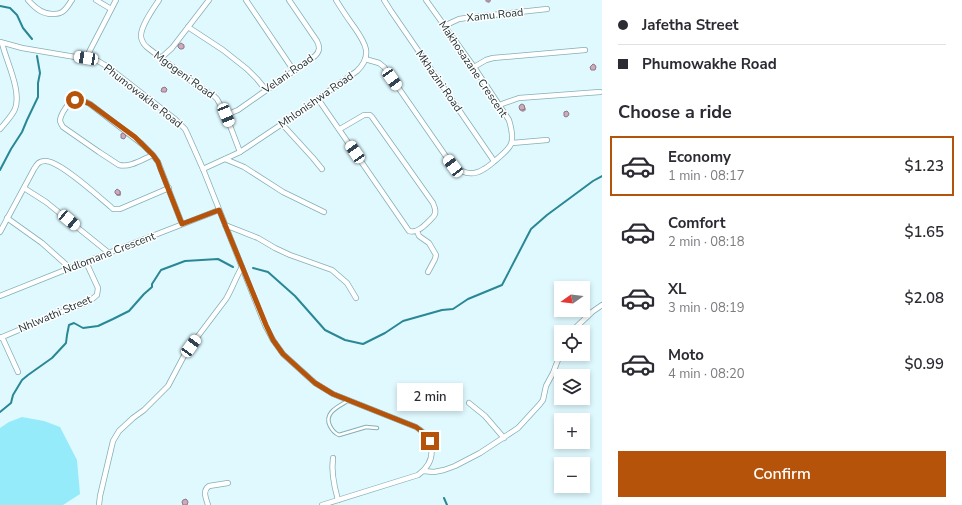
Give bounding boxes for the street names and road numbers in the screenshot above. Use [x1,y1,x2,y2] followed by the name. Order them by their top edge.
[466,5,524,25] street label: Xamu Road
[435,18,511,120] street label: Makhosazane Crescent
[412,47,466,115] street label: Mkhazini Road
[151,48,217,102] street label: Mgogeni Road
[259,51,317,98] street label: Velani Road
[101,61,185,131] street label: Phumowakhe Road
[275,68,357,132] street label: Mhlonishwa Road
[61,228,157,277] street label: Ndlomane Crescent
[16,292,94,336] street label: Nhlwathi Street

